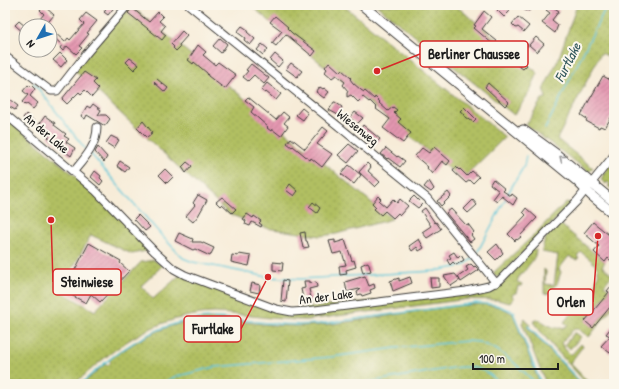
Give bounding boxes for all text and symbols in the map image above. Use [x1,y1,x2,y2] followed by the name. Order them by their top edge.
[18,18,58,58] north arrow
[23,38,38,51] text: N
[549,38,586,85] water label: Furtlake
[420,41,528,67] callout: Berliner Chaussee
[428,44,520,63] text: Berliner Chaussee
[333,105,383,150] street label: Wiesenweg
[21,109,73,157] street label: An der Lake
[559,156,566,163] one-way arrow
[53,269,121,295] callout: Steinwiese
[61,272,114,291] text: Steinwiese
[298,284,354,308] street label: An der Lake
[548,289,593,315] callout: Orlen
[557,292,585,311] text: Orlen
[184,316,241,342] callout: Furtlake
[191,319,234,338] text: Furtlake
[473,345,558,371] scale bar
[479,350,505,367] text: 100 m

